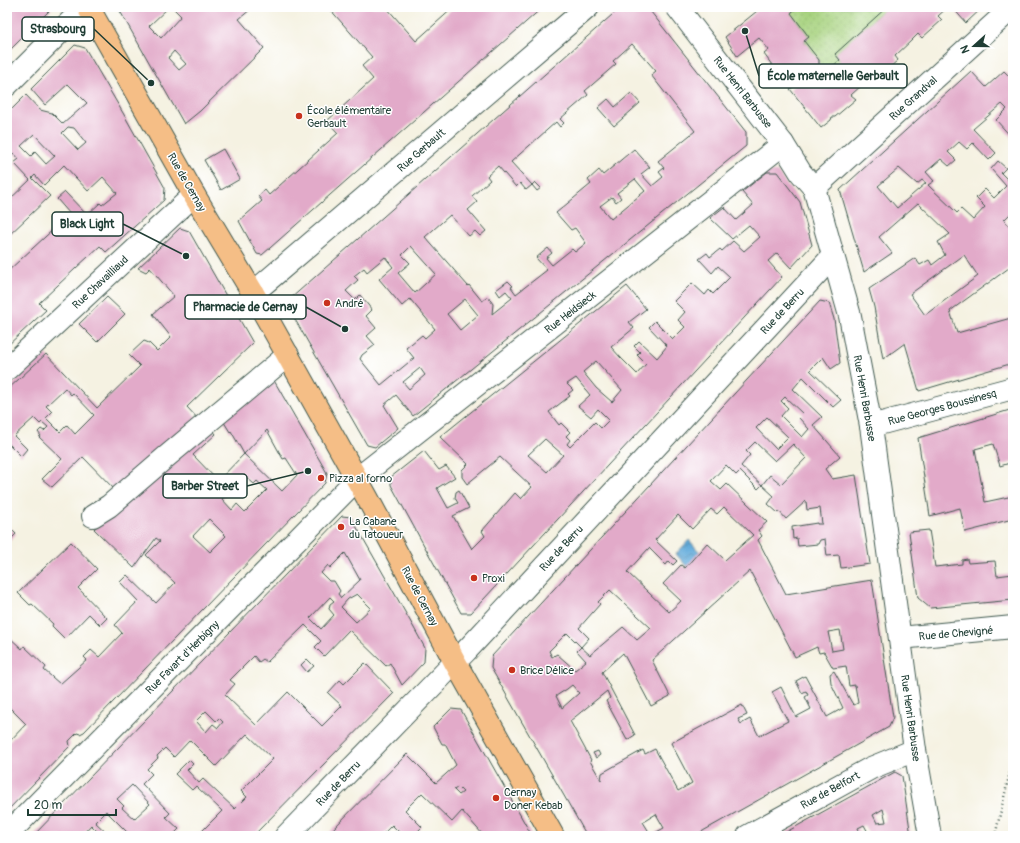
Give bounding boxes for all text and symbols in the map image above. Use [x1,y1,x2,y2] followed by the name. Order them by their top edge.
[22,17,94,41] callout: Strasbourg
[30,22,86,37] text: Strasbourg
[954,26,994,66] north arrow
[958,43,973,55] text: N
[711,54,775,131] street label: Rue Henri Barbusse
[759,64,907,88] callout: École maternelle Gerbault
[767,68,900,84] text: École maternelle Gerbault
[887,73,940,123] street label: Rue Grandval
[307,104,392,130] place label: École élémentaire Gerbault
[294,111,304,121] marker: École élémentaire Gerbault
[395,126,448,175] street label: Rue Gerbault
[165,151,209,214] street label: Rue de Cernay
[52,212,123,236] callout: Black Light
[60,217,115,232] text: Black Light
[70,253,131,312] street label: Rue Chavailliaud
[758,286,807,337] street label: Rue de Berru
[542,288,599,336] street label: Rue Heidsieck
[185,295,306,319] callout: Pharmacie de Cernay
[335,297,364,310] place label: André
[322,298,332,308] marker: André
[193,300,298,315] text: Pharmacie de Cernay
[851,354,879,443] street label: Rue Henri Barbusse
[887,387,998,428] street label: Rue Georges Boussinesq
[329,472,392,485] place label: Pizza al forno
[316,473,326,483] marker: Pizza al forno
[163,474,247,498] callout: Barber Street
[171,479,240,494] text: Barber Street
[349,515,403,541] place label: La Cabane du Tatoueur
[336,522,346,532] marker: La Cabane du Tatoueur
[537,523,586,574] street label: Rue de Berru
[399,564,441,628] street label: Rue de Cernay
[482,572,505,585] place label: Proxi
[469,573,479,583] marker: Proxi
[143,618,222,697] street label: Rue Favart d'Herbigny
[918,624,994,643] street label: Rue de Chevigné
[520,664,574,677] place label: Brice Délice
[507,665,517,675] marker: Brice Délice
[898,674,923,763] street label: Rue Henri Barbusse
[314,758,363,809] street label: Rue de Berru
[799,769,862,812] street label: Rue de Belfort
[504,786,563,812] place label: Cernay Doner Kebab
[28,791,116,817] scale bar
[491,793,501,803] marker: Cernay Doner Kebab
[34,798,63,813] text: 20 m

